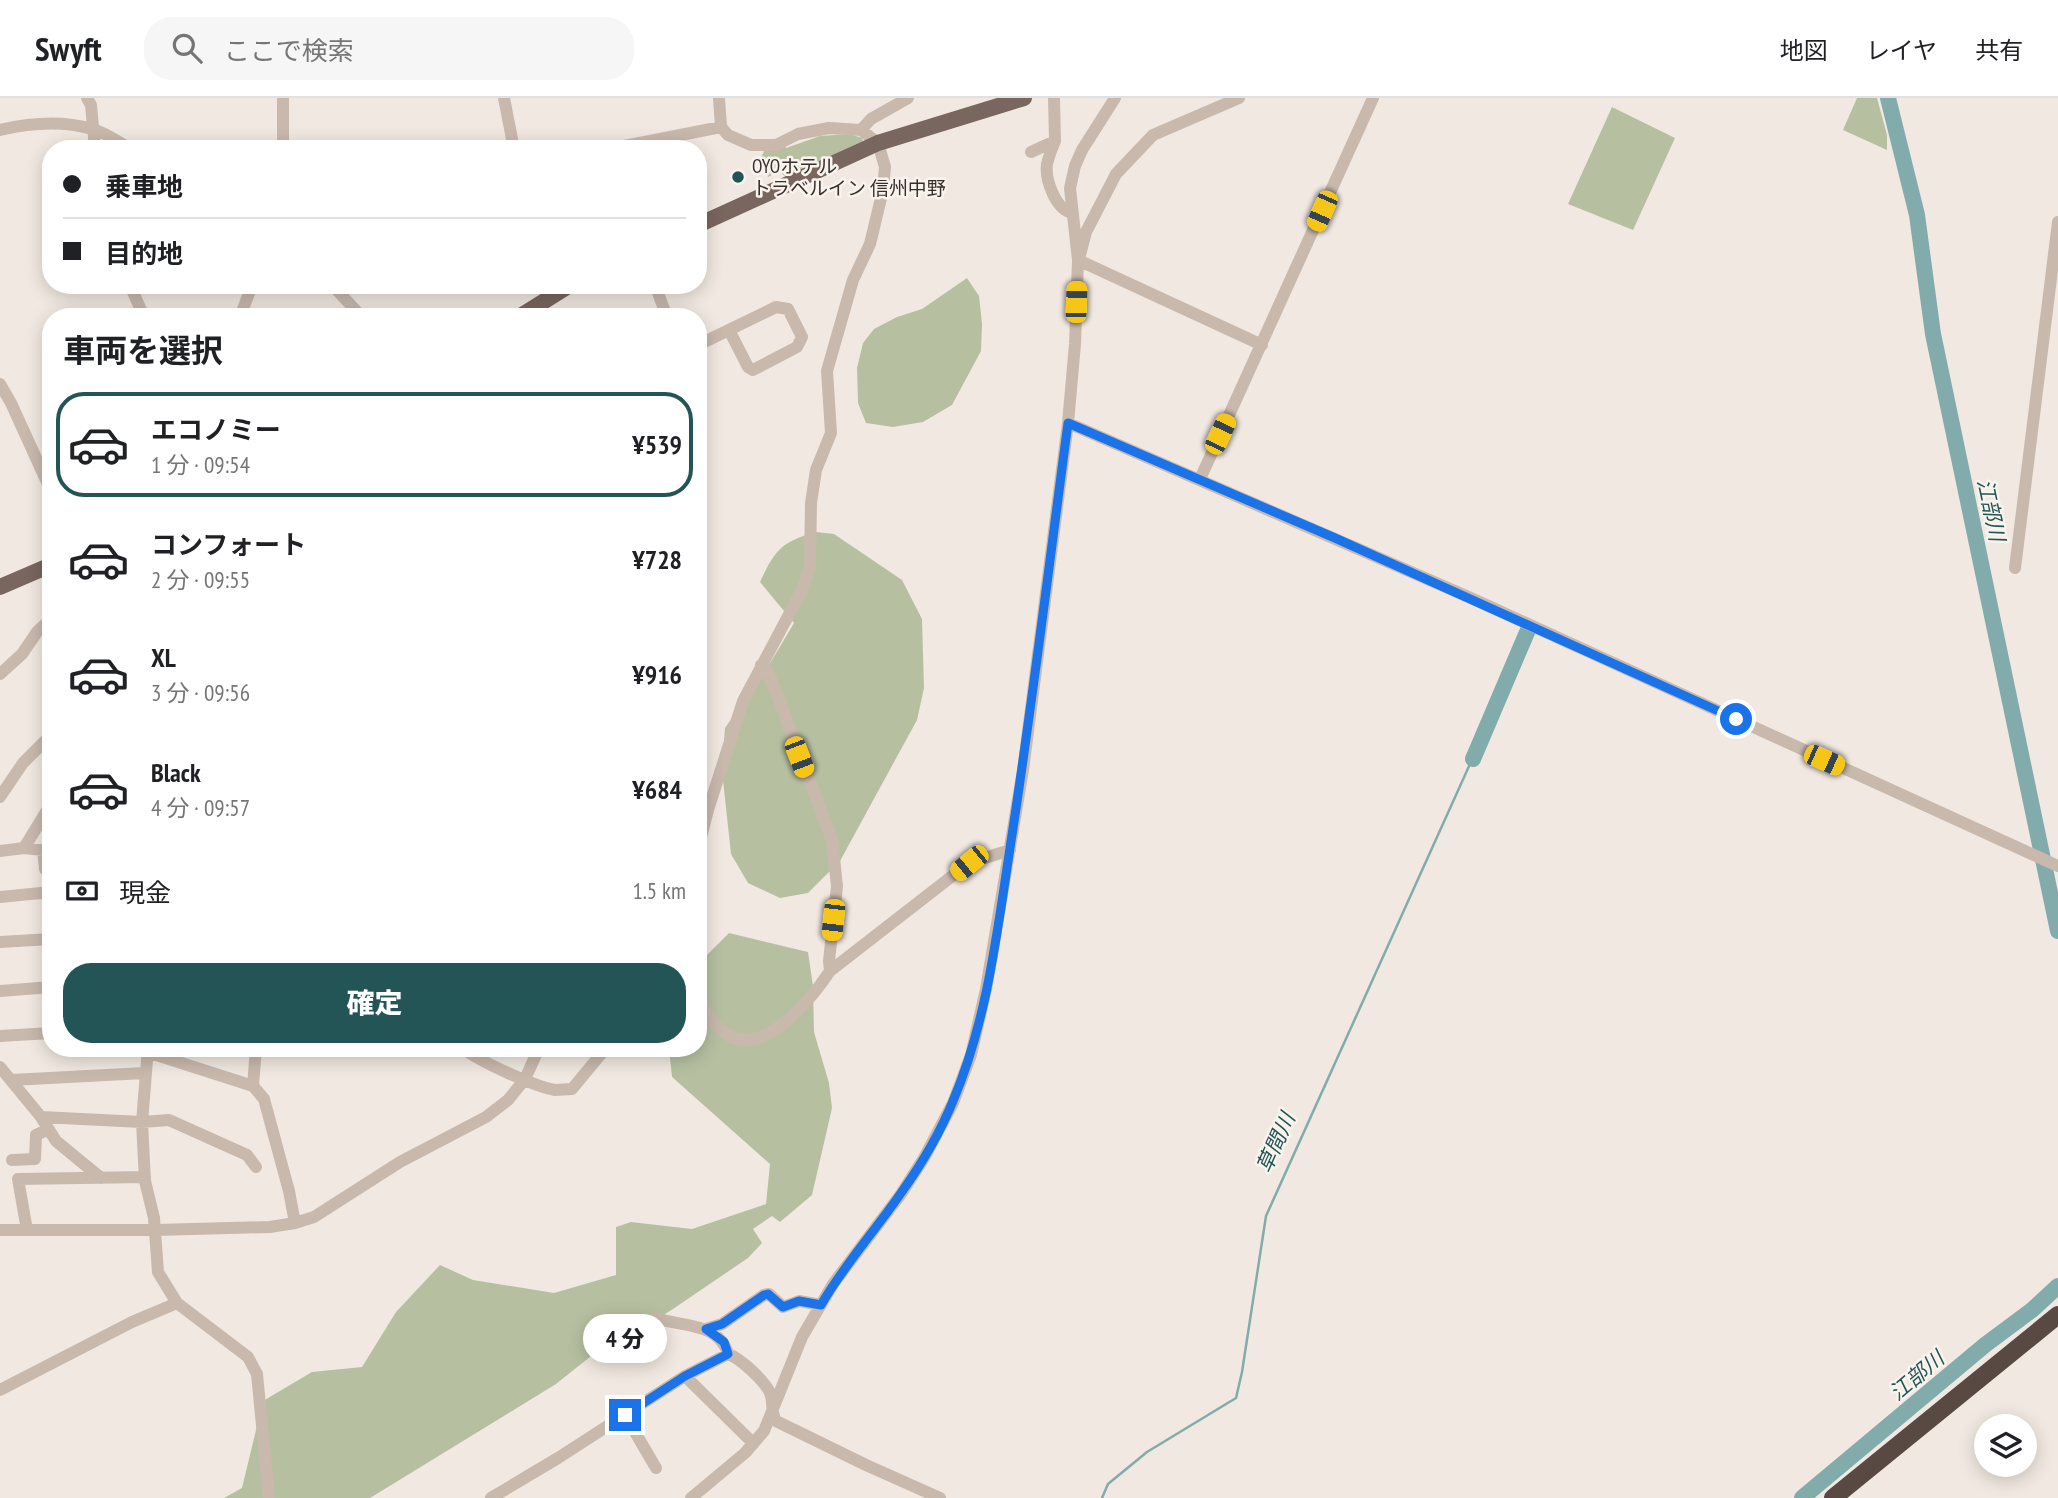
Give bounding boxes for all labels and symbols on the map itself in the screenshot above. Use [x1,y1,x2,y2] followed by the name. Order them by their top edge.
[752,154,946,200] place label: OYOホテル トラベルイン 信州中野
[730,169,746,185] marker: OYOホテル トラベルイン 信州中野
[1304,188,1341,234] car
[1065,281,1088,323] car
[1202,411,1239,457] car
[1972,476,2012,545] water label: 江部川
[1720,703,1752,735] route start
[782,734,817,780] car
[1801,742,1848,778] car
[947,842,992,884] car
[821,898,846,942] car
[1250,1107,1302,1177] water label: 草間川
[583,1314,667,1362] callout: 4 分
[1884,1344,1951,1406] water label: 江部川
[609,1399,641,1431] route end

